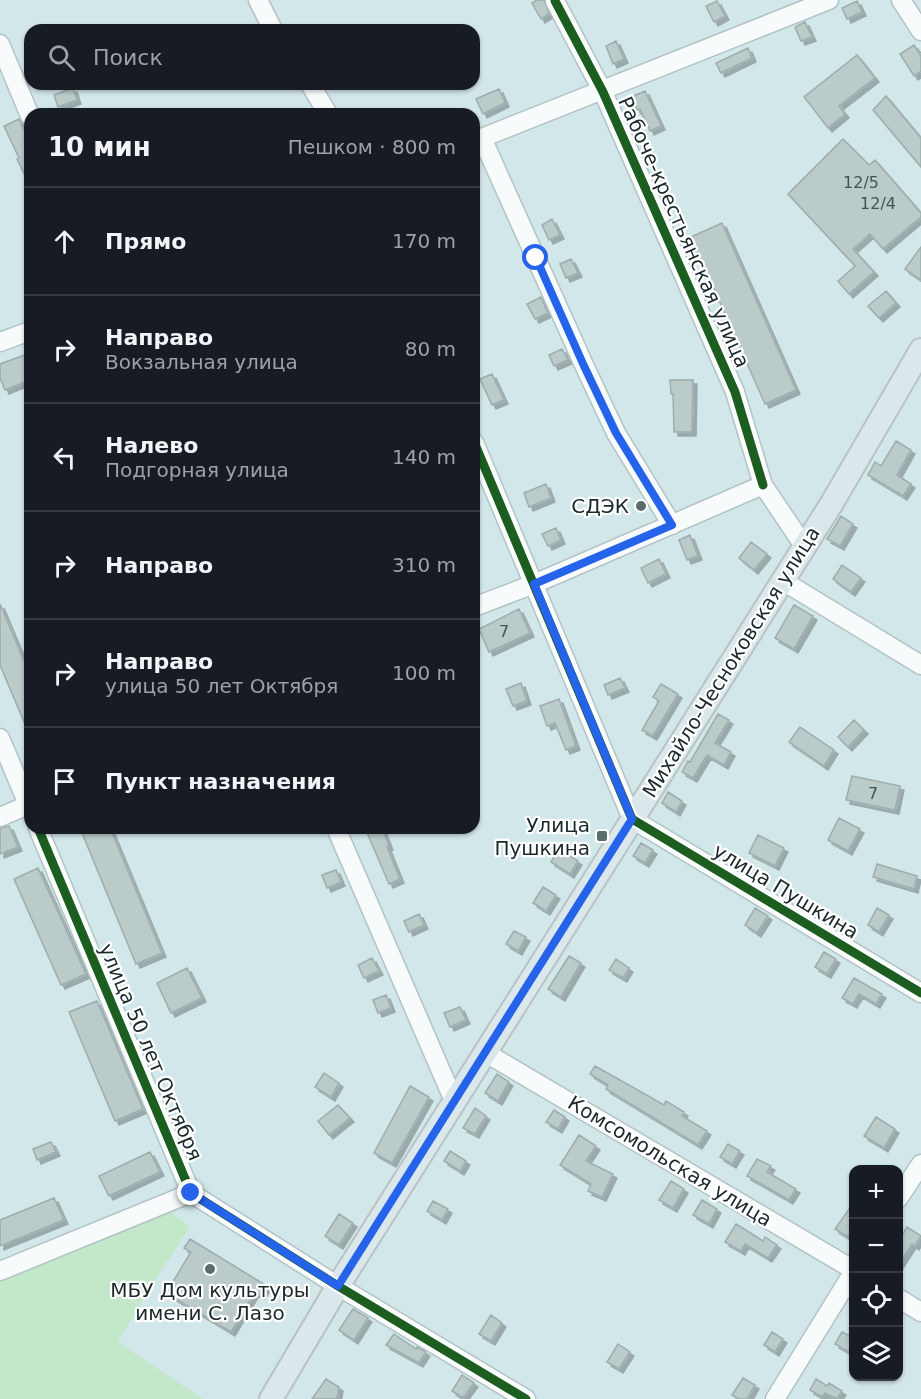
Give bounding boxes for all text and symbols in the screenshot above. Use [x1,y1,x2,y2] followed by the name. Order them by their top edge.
[24,24,480,90] search box
[45,41,78,74] icon: search
[93,45,163,70] text: Поиск
[613,93,755,371] street label: Рабоче-крестьянская улица
[48,132,151,162] text: 10 мин
[288,135,456,159] text: Пешком · 800 m
[843,173,879,192] house number: 12/5
[860,194,896,213] house number: 12/4
[48,225,81,258] icon: ahead
[105,229,186,254] text: Прямо
[392,229,456,253] text: 170 m
[522,244,548,270] route start
[105,325,213,350] text: Направо
[48,333,81,366] icon: right
[405,337,456,361] text: 80 m
[105,350,298,374] text: Вокзальная улица
[105,433,198,458] text: Налево
[48,441,81,474] icon: left
[392,445,456,469] text: 140 m
[105,458,289,482] text: Подгорная улица
[571,494,629,518] place label: СДЭК
[634,499,648,513] marker: СДЭК
[637,522,825,802] street label: Михайло-Чесноковская улица
[48,549,81,582] icon: right
[105,553,213,578] text: Направо
[392,553,456,577] text: 310 m
[499,622,509,641] house number: 7
[105,649,213,674] text: Направо
[48,657,81,690] icon: right
[392,661,456,685] text: 100 m
[105,674,338,698] text: улица 50 лет Октября
[48,765,81,798] icon: arrive
[105,769,336,794] text: Пункт назначения
[868,784,878,803] house number: 7
[494,813,590,860] place label: Улица Пушкина
[595,829,609,843] marker: Улица Пушкина
[709,838,863,944] street label: улица Пушкина
[94,940,208,1164] street label: улица 50 лет Октября
[564,1090,776,1232] street label: Комсомольская улица
[849,1165,903,1381] map controls
[849,1165,903,1219] button: +
[177,1179,203,1205] route end
[849,1219,903,1273] button: −
[203,1262,217,1276] marker: МБУ Дом культуры имени С. Лазо
[849,1273,903,1327] button: locate
[110,1278,310,1325] place label: МБУ Дом культуры имени С. Лазо
[849,1327,903,1381] button: layers

